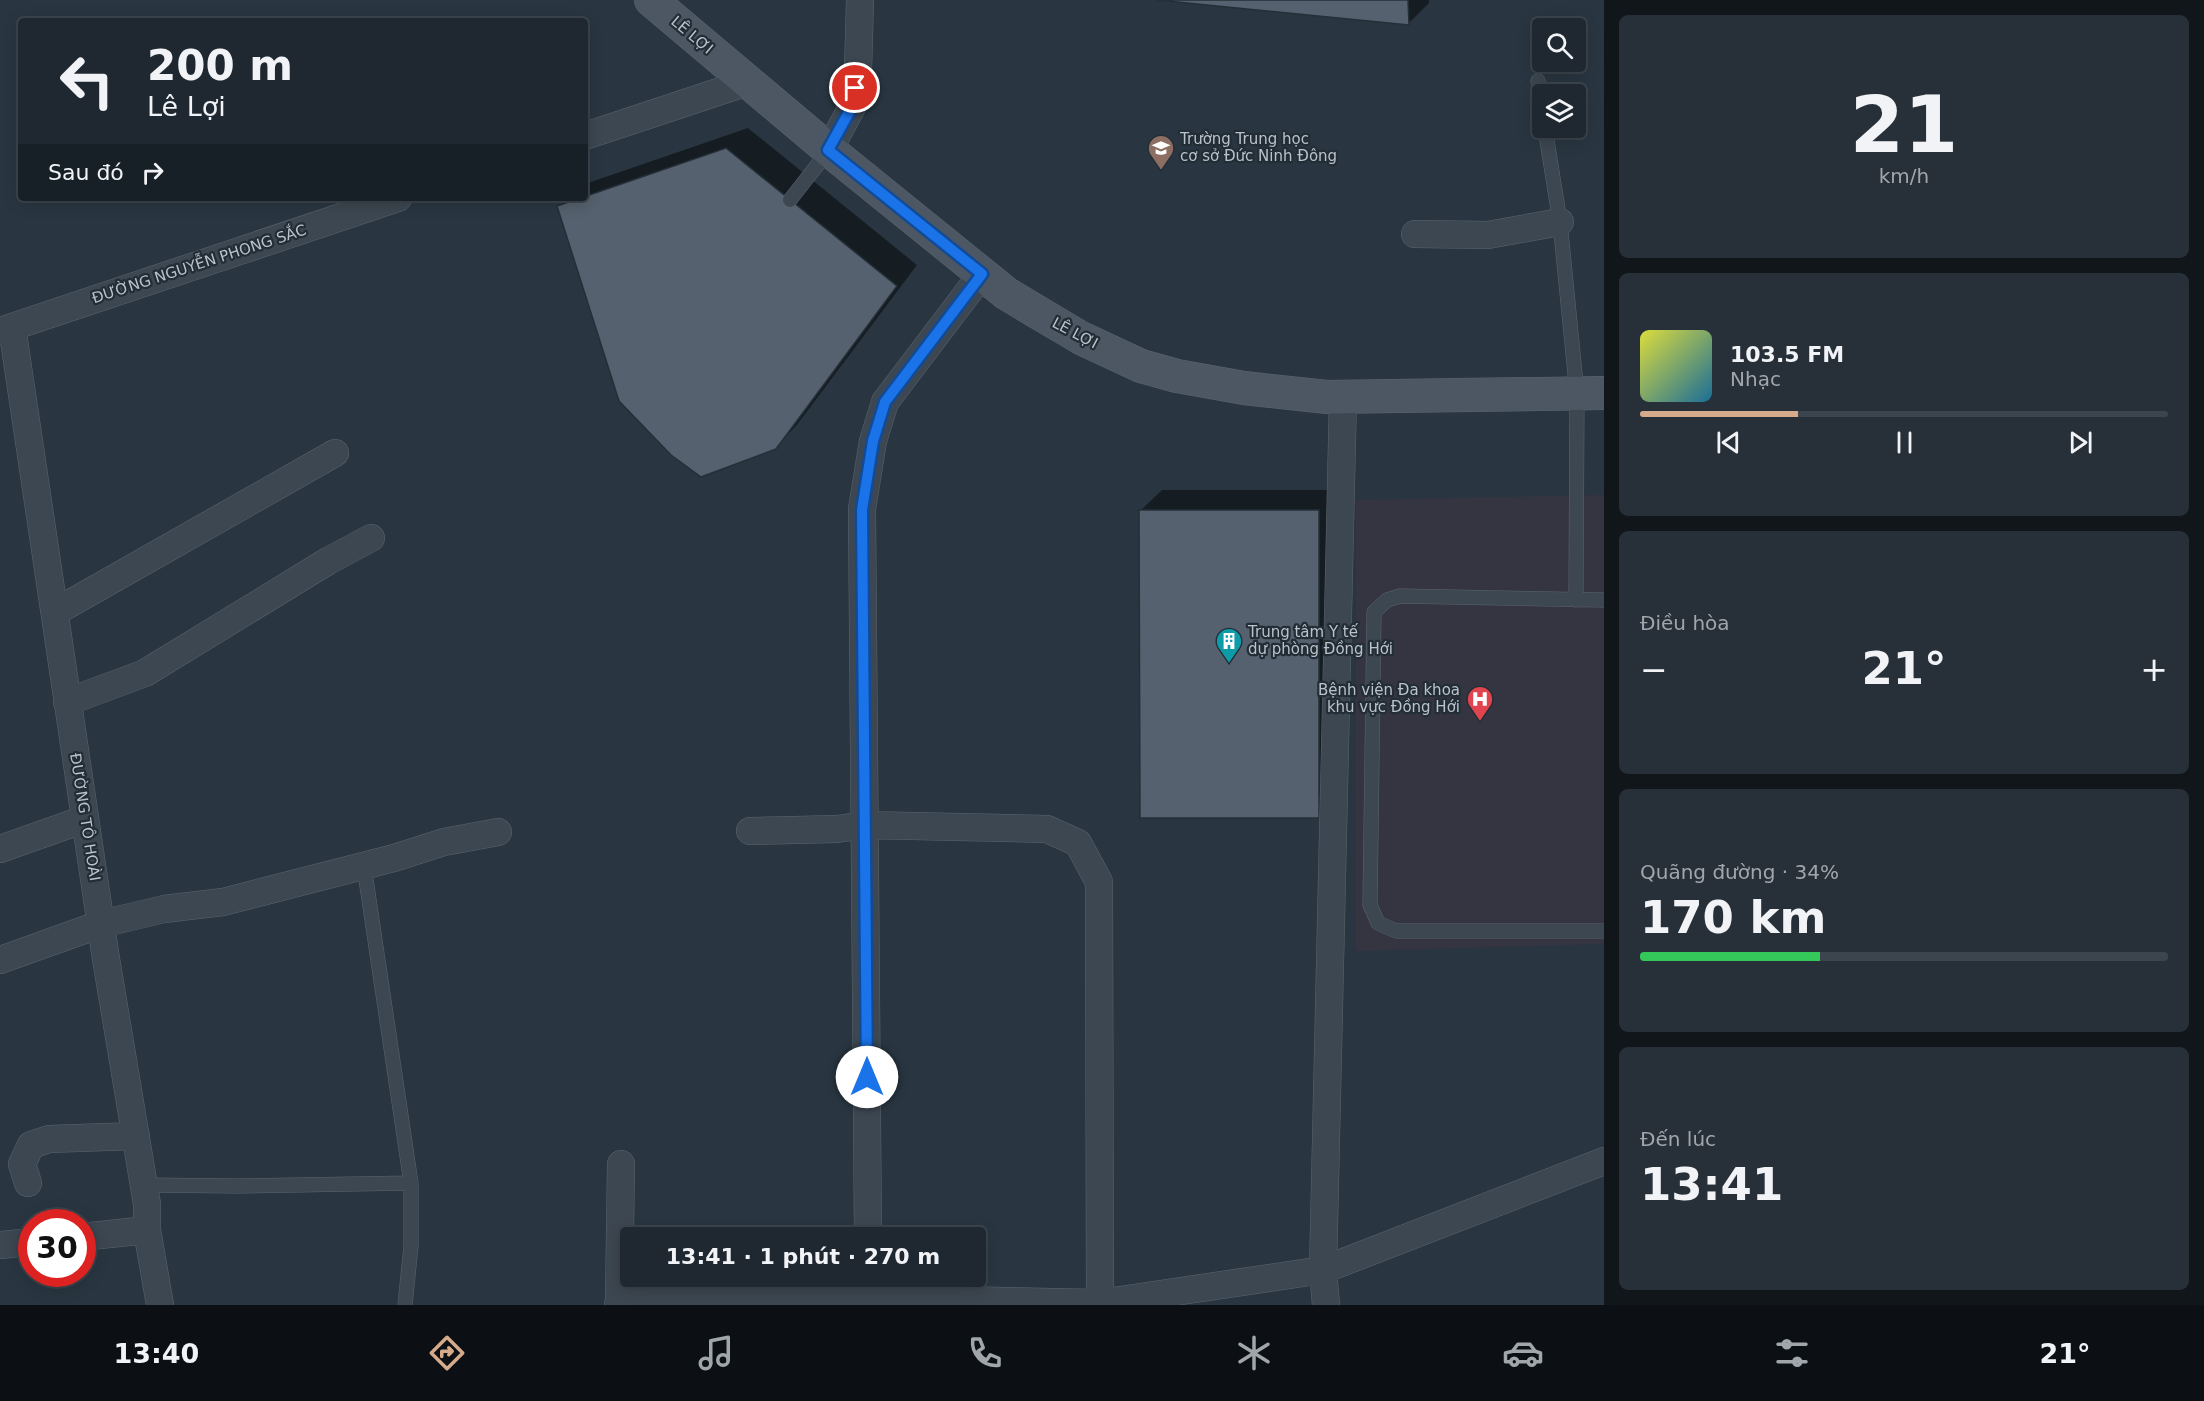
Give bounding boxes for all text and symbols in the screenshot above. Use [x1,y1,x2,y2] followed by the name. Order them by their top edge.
[667,12,717,58] street label: LÊ LỢI
[1532,18,1586,138] map controls
[1532,18,1586,72] button: search
[147,41,293,90] text: 200 m
[48,42,126,120] icon: left
[829,62,880,113] pin
[838,71,871,104] icon: arrive
[1850,80,1958,170] text: 21
[1532,84,1586,138] button: layers
[147,91,226,122] text: Lê Lợi
[1179,130,1337,165] place label: Trường Trung học cơ sở Đức Ninh Đông
[1146,133,1176,171] school or university icon: Trường Trung học cơ sở Đức Ninh Đông
[136,156,169,189] icon: right
[48,160,124,185] text: Sau đó
[1879,164,1929,188] text: km/h
[89,218,308,307] street label: ĐƯỜNG NGUYỄN PHONG SẮC
[1049,313,1101,352] street label: LÊ LỢI
[1730,342,1844,367] text: 103.5 FM
[1730,367,1781,391] text: Nhạc
[1712,426,1745,459] icon: previous
[1888,426,1921,459] icon: pause
[2064,426,2097,459] icon: next
[1640,611,1730,635] text: Điều hòa
[1247,623,1393,658] place label: Trung tâm Y tế dự phòng Đồng Hới
[1214,626,1244,664] building icon: Trung tâm Y tế dự phòng Đồng Hới
[1861,642,1947,695] text: 21°
[1640,650,1668,689] text: −
[2140,650,2168,689] text: +
[1318,681,1460,716] place label: Bệnh viện Đa khoa khu vực Đồng Hới
[1465,684,1495,722] hospital icon: Bệnh viện Đa khoa khu vực Đồng Hới
[66,752,105,882] street label: ĐƯỜNG TÔ HOÀI
[1640,860,1839,884] text: Quãng đường · 34%
[1640,891,1826,944] text: 170 km
[835,1045,899,1109] position arrow
[1640,1127,1716,1151] text: Đến lúc
[1640,1158,1783,1211] text: 13:41
[18,1209,96,1287] speed limit sign: 30
[666,1244,940,1269] text: 13:41 · 1 phút · 270 m
[426,1332,468,1374] icon: directions
[695,1332,737,1374] icon: music
[964,1332,1006,1374] icon: phone
[1233,1332,1275,1374] icon: climate
[1502,1332,1544,1374] icon: car
[1771,1332,1813,1374] icon: filters
[113,1338,199,1369] text: 13:40
[2039,1338,2090,1369] text: 21°

